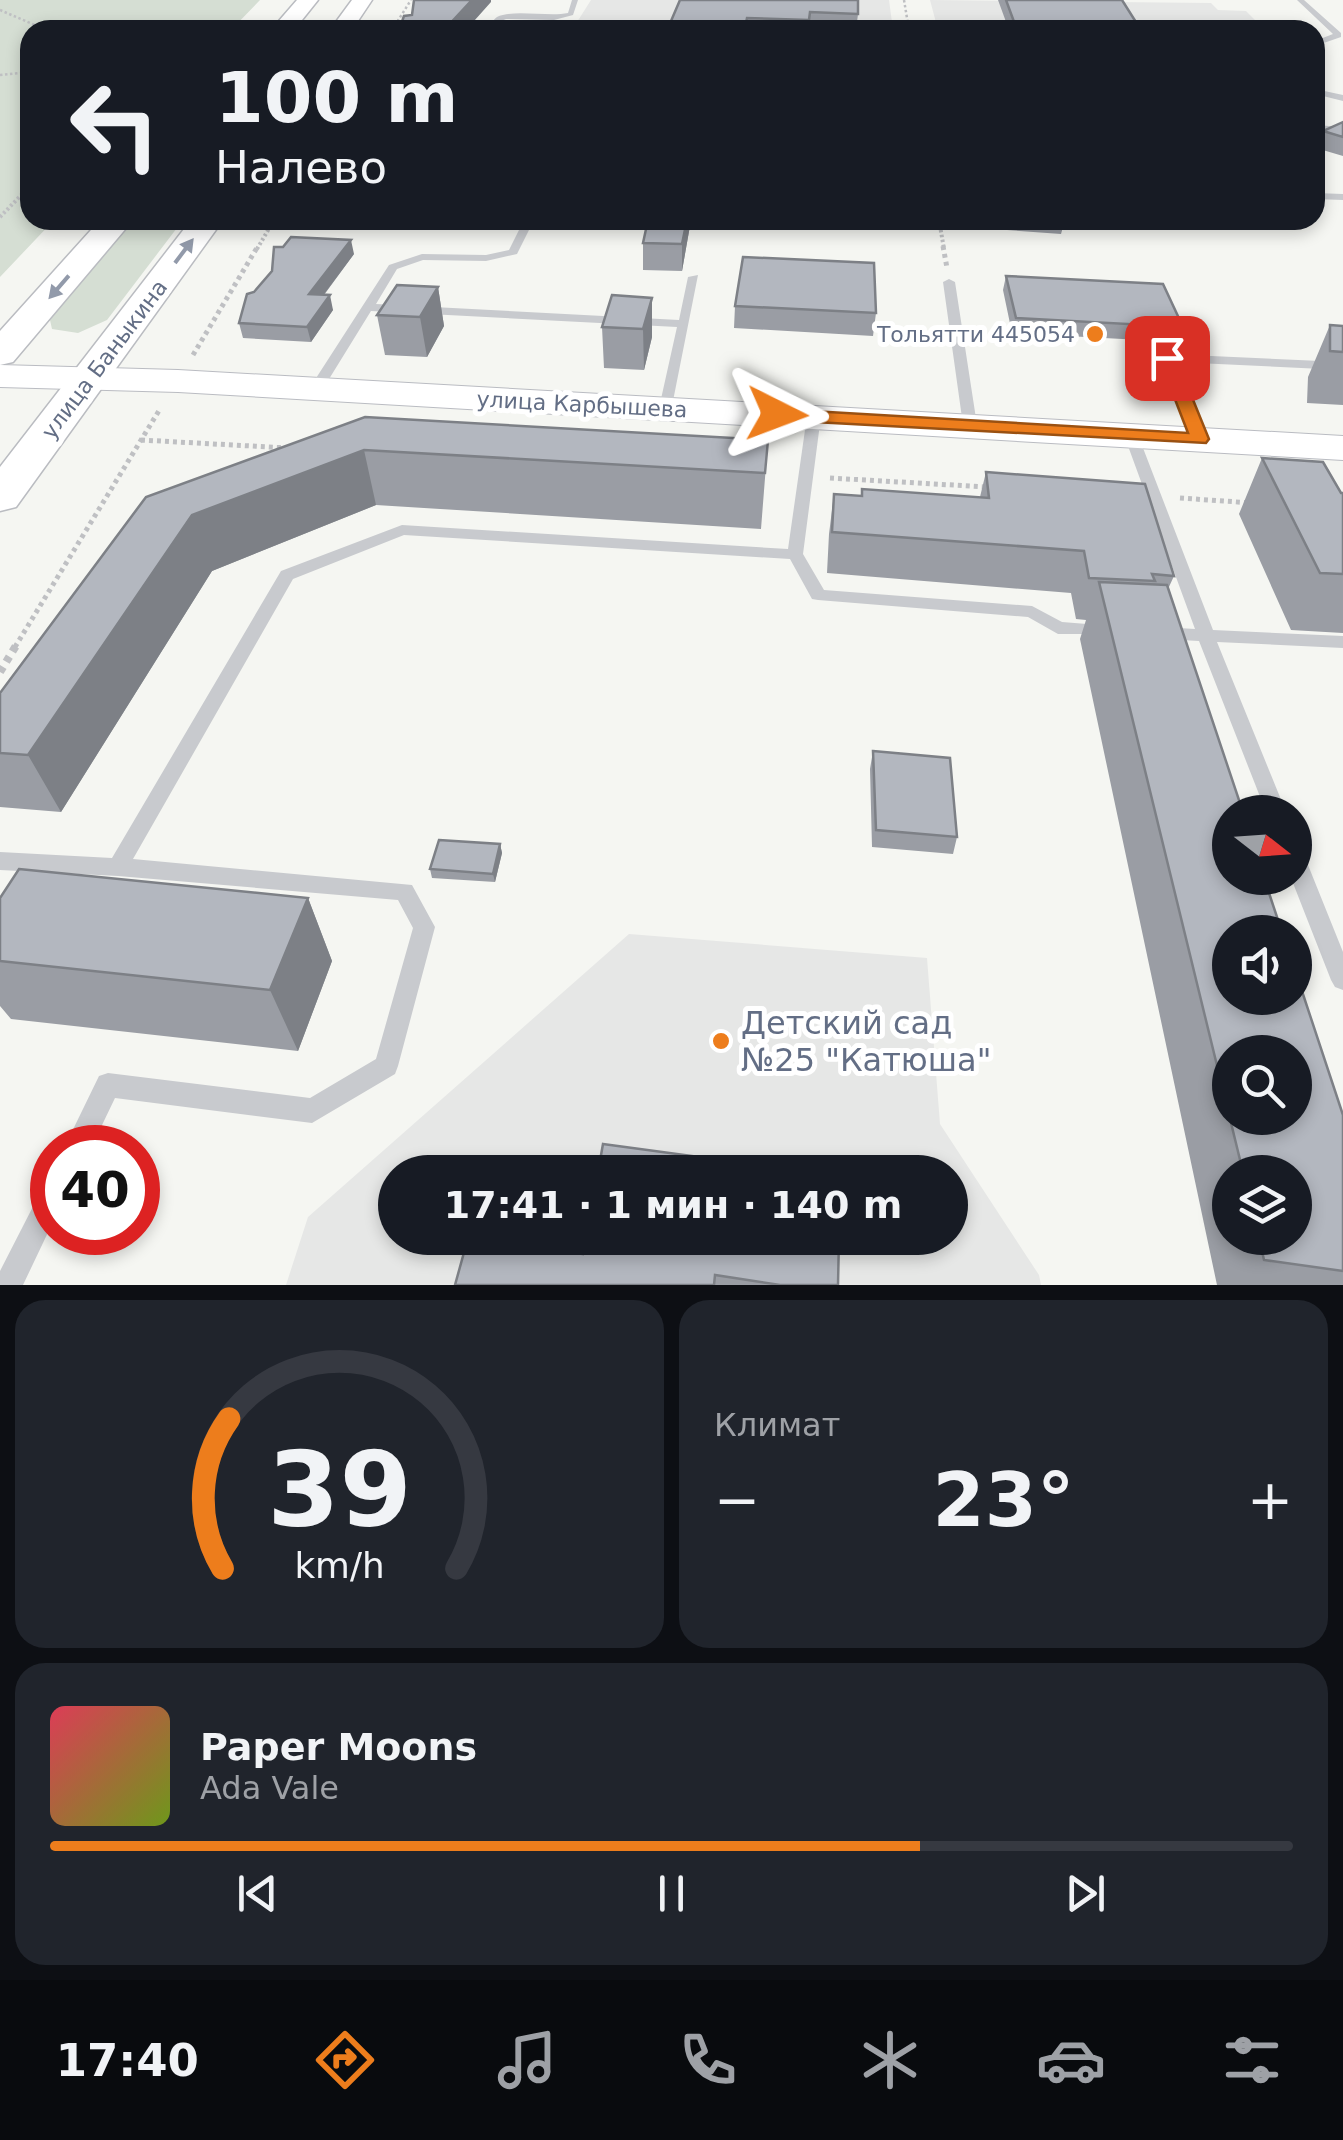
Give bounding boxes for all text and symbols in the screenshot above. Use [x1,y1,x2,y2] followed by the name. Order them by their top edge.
[215,57,458,139] text: 100 m
[50,60,180,190] icon: left
[215,141,387,194] text: Налево
[174,238,194,264] one-way arrow
[48,274,70,299] one-way arrow
[36,275,172,444] street label: улица Баныкина
[1125,316,1210,401] pin
[876,322,1075,347] place label: Тольятти 445054
[1084,323,1106,345] marker: Тольятти 445054
[1140,331,1195,386] icon: arrive
[725,362,829,466] position arrow
[476,386,688,423] street label: улица Карбышева
[1212,795,1312,895] north arrow
[1212,795,1312,1255] map controls
[1212,915,1312,1015] button: sound
[741,1004,991,1079] place label: Детский сад №25 "Катюша"
[710,1030,732,1052] marker: Детский сад №25 "Катюша"
[1212,1035,1312,1135] button: search
[30,1125,160,1255] speed limit sign: 40
[1212,1155,1312,1255] button: layers
[444,1183,902,1227] text: 17:41 · 1 мин · 140 m
[714,1406,840,1444] text: Климат
[267,1429,412,1551] text: 39
[933,1456,1074,1544] text: 23°
[714,1468,760,1532] text: −
[1247,1468,1293,1532] text: +
[294,1545,385,1586] text: km/h
[200,1725,477,1769] text: Paper Moons
[200,1769,339,1807] text: Ada Vale
[230,1866,285,1921] icon: previous
[644,1866,699,1921] icon: pause
[1058,1866,1113,1921] icon: next
[310,2025,380,2095] icon: directions
[492,2025,562,2095] icon: music
[673,2025,743,2095] icon: phone
[855,2025,925,2095] icon: climate
[1036,2025,1106,2095] icon: car
[1217,2025,1287,2095] icon: filters
[56,2034,199,2087] text: 17:40

